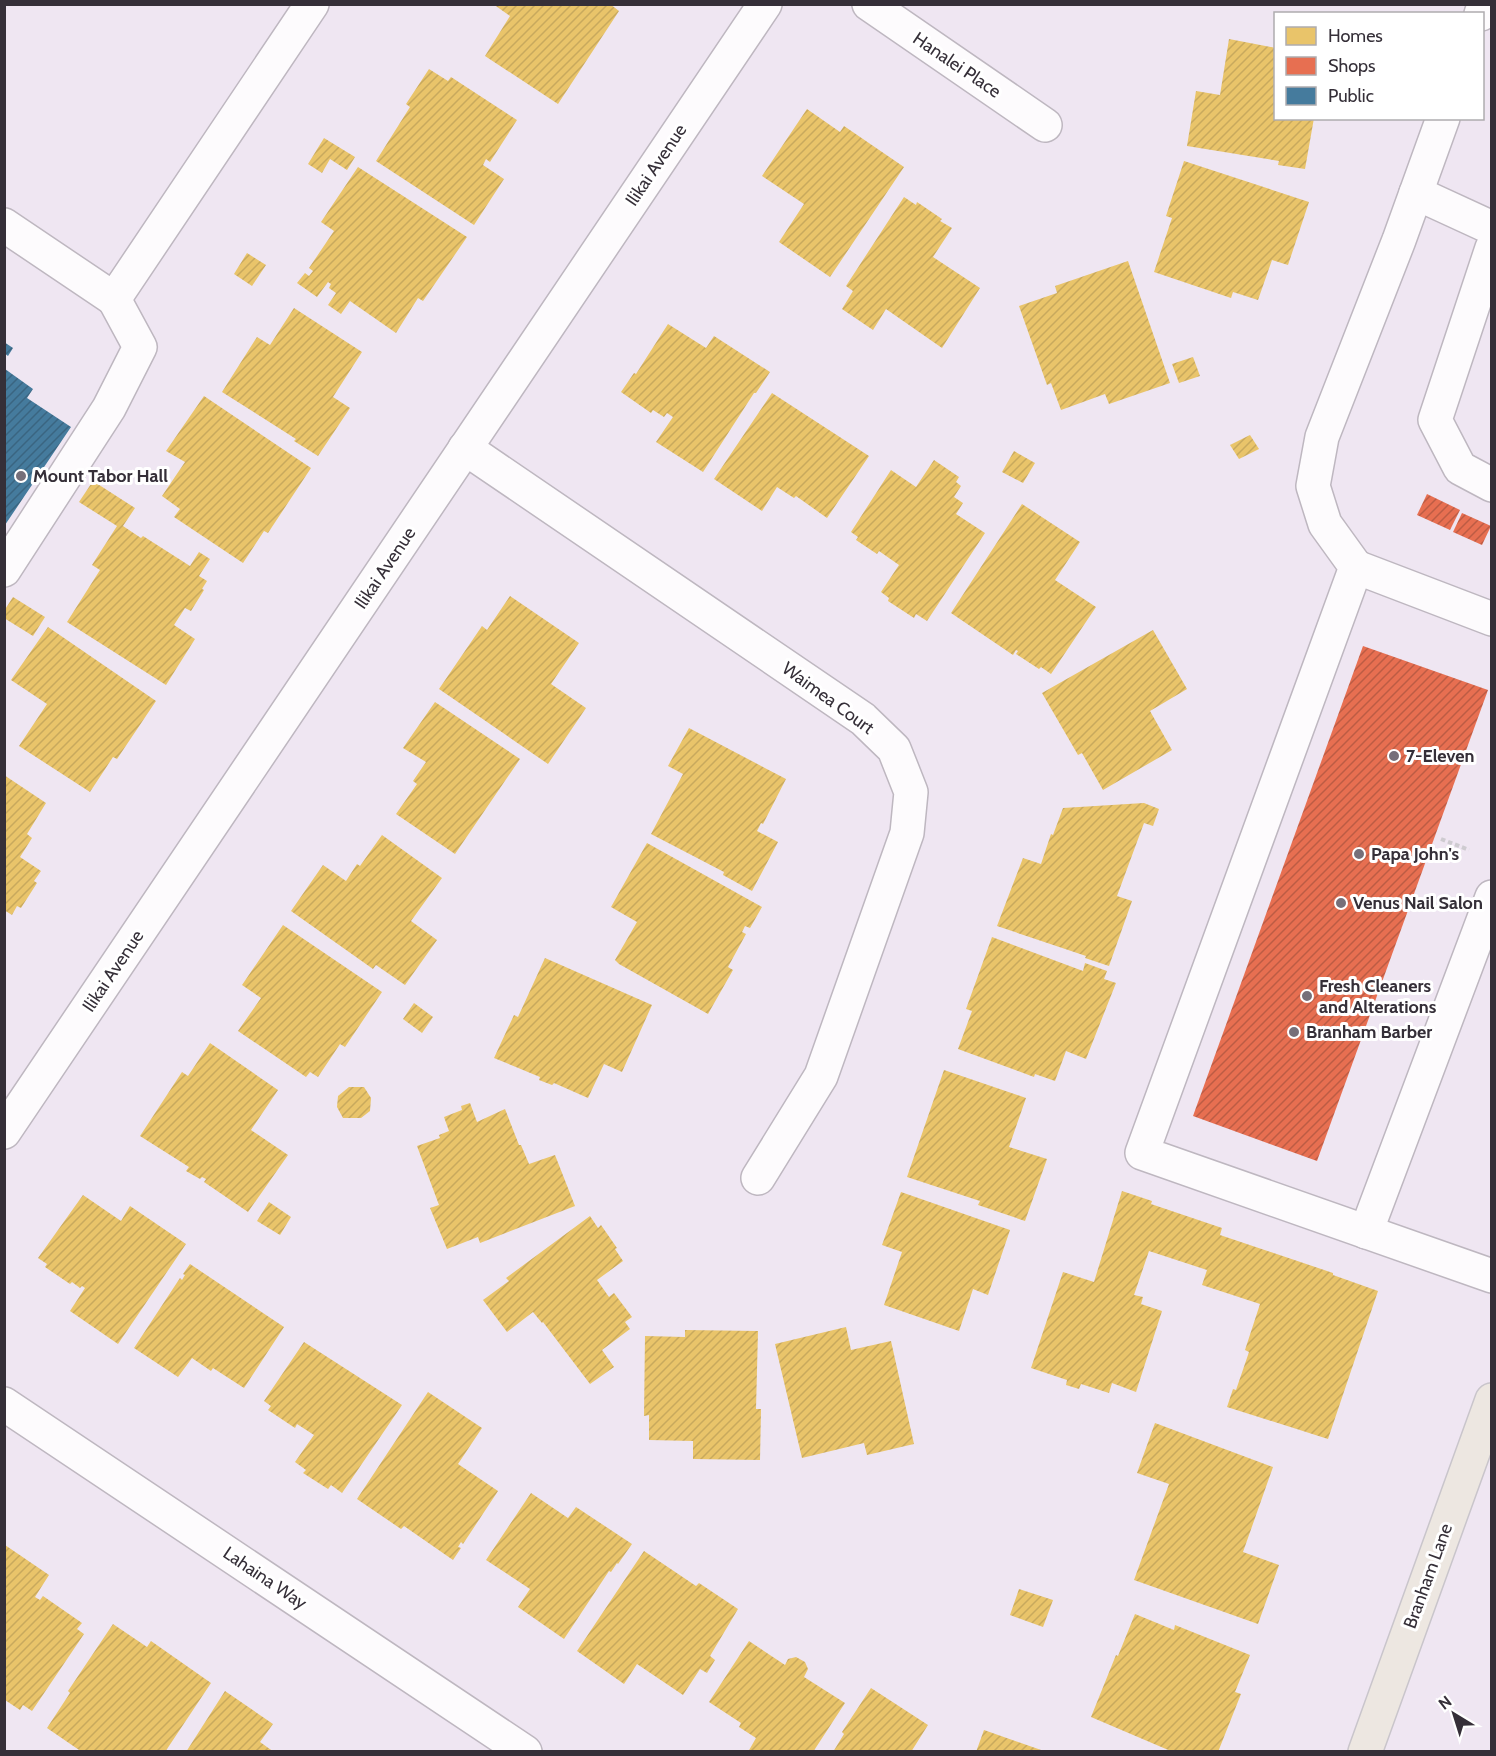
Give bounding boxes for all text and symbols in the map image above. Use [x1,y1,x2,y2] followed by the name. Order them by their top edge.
[1274,12,1484,120] legend
[1328,25,1383,47] text: Homes
[909,28,1005,102] street label: Hanalei Place
[1328,55,1376,77] text: Shops
[1328,85,1374,107] text: Public
[621,120,691,210] street label: Ilikai Avenue
[33,465,168,487] place label: Mount Tabor Hall
[14,469,28,483] marker: Mount Tabor Hall
[350,523,420,613] street label: Ilikai Avenue
[778,657,878,739] street label: Waimea Court
[1406,745,1474,767] place label: 7-Eleven
[1387,749,1401,763] marker: 7-Eleven
[1371,843,1459,865] place label: Papa John's
[1352,847,1366,861] marker: Papa John's
[1353,892,1483,914] place label: Venus Nail Salon
[1334,896,1348,910] marker: Venus Nail Salon
[78,926,148,1016] street label: Ilikai Avenue
[1319,975,1437,1018] place label: Fresh Cleaners and Alterations
[1300,989,1314,1003] marker: Fresh Cleaners and Alterations
[1306,1021,1432,1043] place label: Branham Barber
[1287,1025,1301,1039] marker: Branham Barber
[1399,1521,1457,1631] street label: Branham Lane
[219,1542,311,1614] street label: Lahaina Way
[1424,1684,1484,1744] north arrow
[1435,1692,1455,1714] text: N

